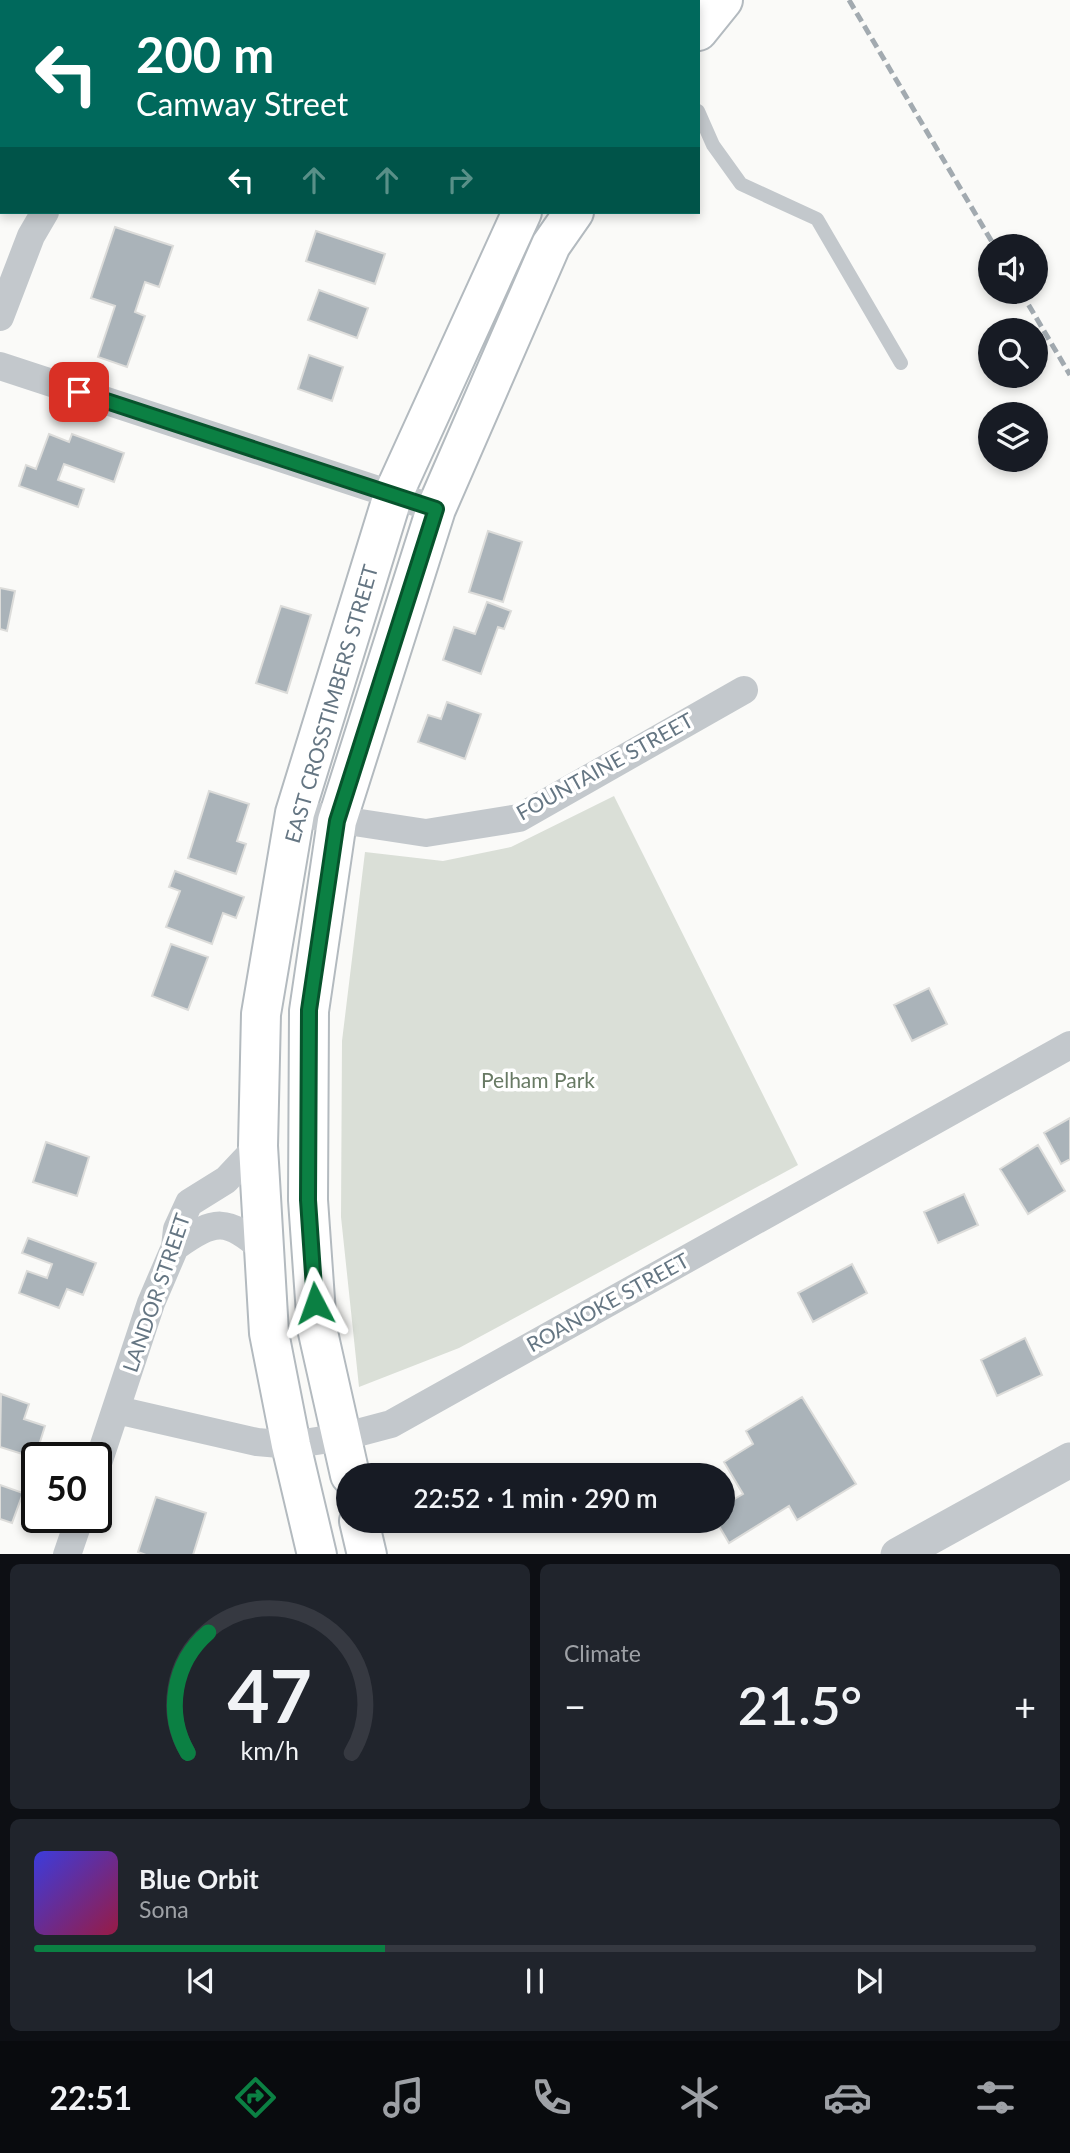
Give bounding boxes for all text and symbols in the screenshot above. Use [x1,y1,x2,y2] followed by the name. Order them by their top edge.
[136,25,274,83] text: 200 m
[21,28,112,119] icon: left
[136,84,348,123] text: Camway Street
[222,161,260,199] icon: left
[295,161,333,199] icon: ahead
[368,161,406,199] icon: ahead
[441,161,479,199] icon: right
[978,234,1048,472] map controls
[978,234,1048,304] button: sound
[978,318,1048,388] button: search
[49,362,109,422] pin
[60,373,98,411] icon: arrive
[978,402,1048,472] button: layers
[279,561,383,846] street label: EAST CROSSTIMBERS STREET
[512,706,698,825] street label: FOUNTAINE STREET
[481,1067,595,1092] park label: Pelham Park
[117,1209,195,1375] street label: LANDOR STREET
[522,1246,693,1357] street label: ROANOKE STREET
[278,1266,352,1340] position arrow
[21,1442,112,1533] speed limit sign: 50
[413,1482,658,1514] text: 22:52 · 1 min · 290 m
[564,1639,641,1667] text: Climate
[228,1651,312,1739] text: 47
[738,1674,862,1736] text: 21.5°
[564,1683,586,1729] text: −
[1014,1683,1036,1729] text: +
[241,1734,299,1764] text: km/h
[139,1863,259,1895] text: Blue Orbit
[139,1895,189,1923] text: Sona
[182,1962,220,2000] icon: previous
[516,1962,554,2000] icon: pause
[850,1962,888,2000] icon: next
[231,2073,280,2122] icon: directions
[379,2073,428,2122] icon: music
[527,2073,576,2122] icon: phone
[675,2073,724,2122] icon: climate
[823,2073,872,2122] icon: car
[971,2073,1020,2122] icon: filters
[50,2078,132,2117] text: 22:51

